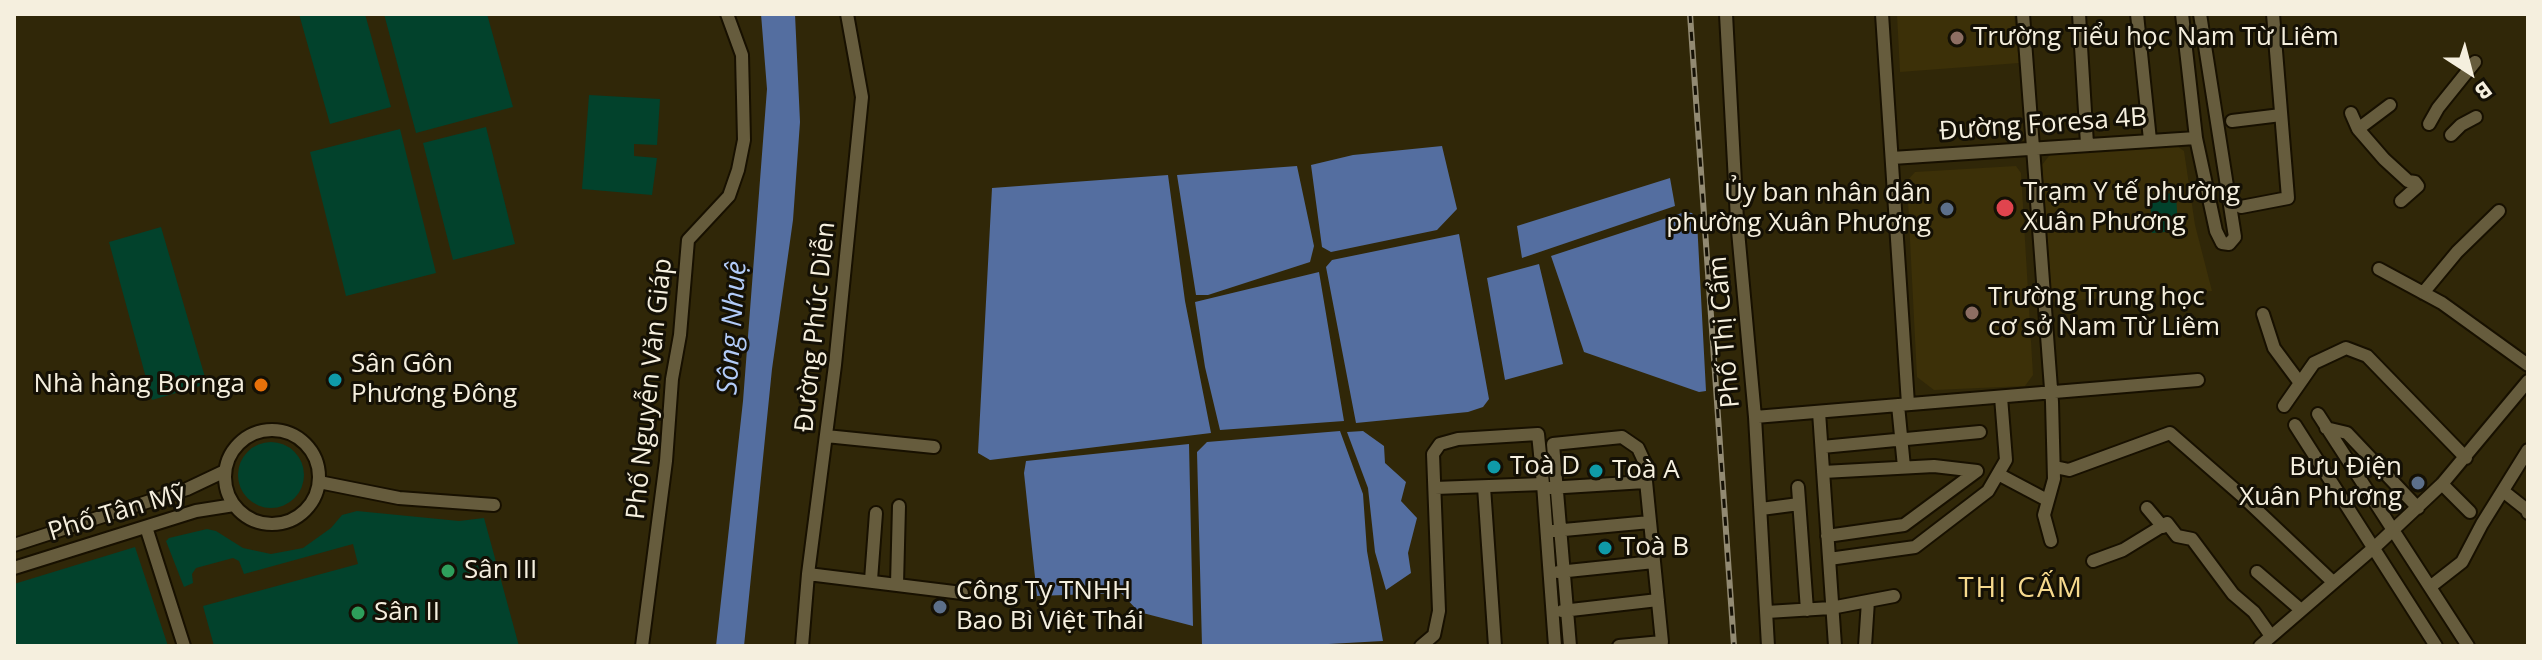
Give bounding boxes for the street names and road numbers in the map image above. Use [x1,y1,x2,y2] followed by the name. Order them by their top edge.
[1938,102,2148,148] street label: Đường Foresa 4B
[789,220,843,434] street label: Đường Phúc Diễn
[1703,255,1747,409] street label: Phố Thị Cẩm
[621,257,679,521] street label: Phố Nguyễn Văn Giáp
[45,477,189,549] street label: Phố Tân Mỹ

